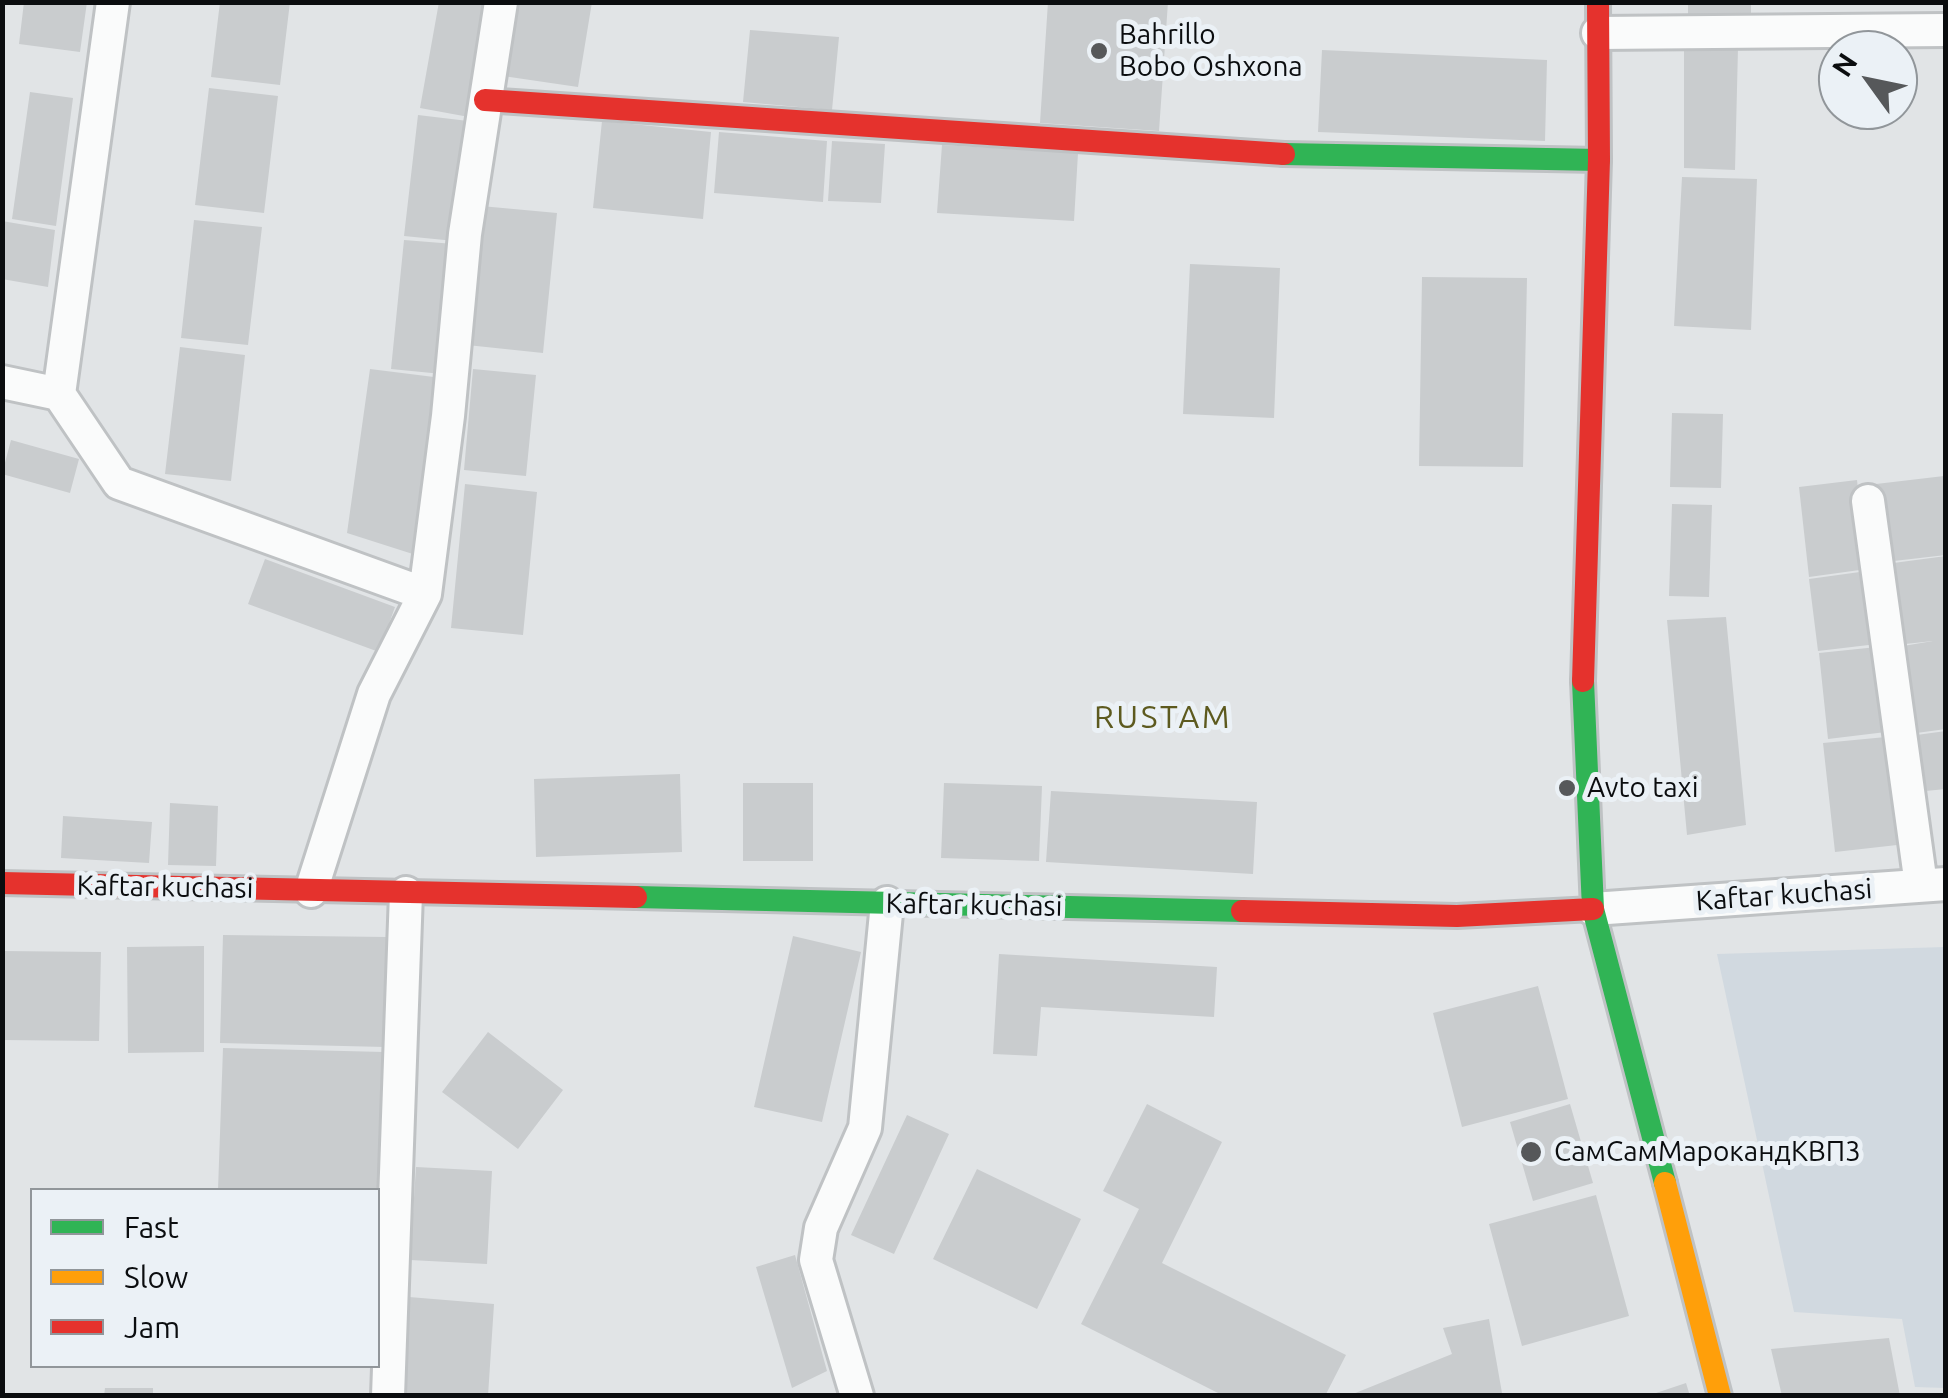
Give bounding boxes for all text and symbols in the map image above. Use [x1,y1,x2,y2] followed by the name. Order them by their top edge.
[1119,18,1303,84] place label: Bahrillo Bobo Oshxona
[1818,30,1918,130] north arrow
[1088,40,1110,62] marker: Bahrillo Bobo Oshxona
[1825,47,1863,82] text: N
[1094,698,1232,736] district label: RUSTAM
[1587,771,1699,805] place label: Avto taxi
[1556,777,1578,799] marker: Avto taxi
[76,869,254,905] street label: Kaftar kuchasi
[1695,872,1873,918] street label: Kaftar kuchasi
[885,887,1063,923] street label: Kaftar kuchasi
[1554,1135,1861,1169] place label: СамСамМарокандКВП3
[1518,1139,1544,1165] marker: СамСамМарокандКВП3
[30,1188,380,1368] legend
[124,1210,179,1244] text: Fast
[124,1260,188,1294] text: Slow
[124,1310,180,1344] text: Jam

